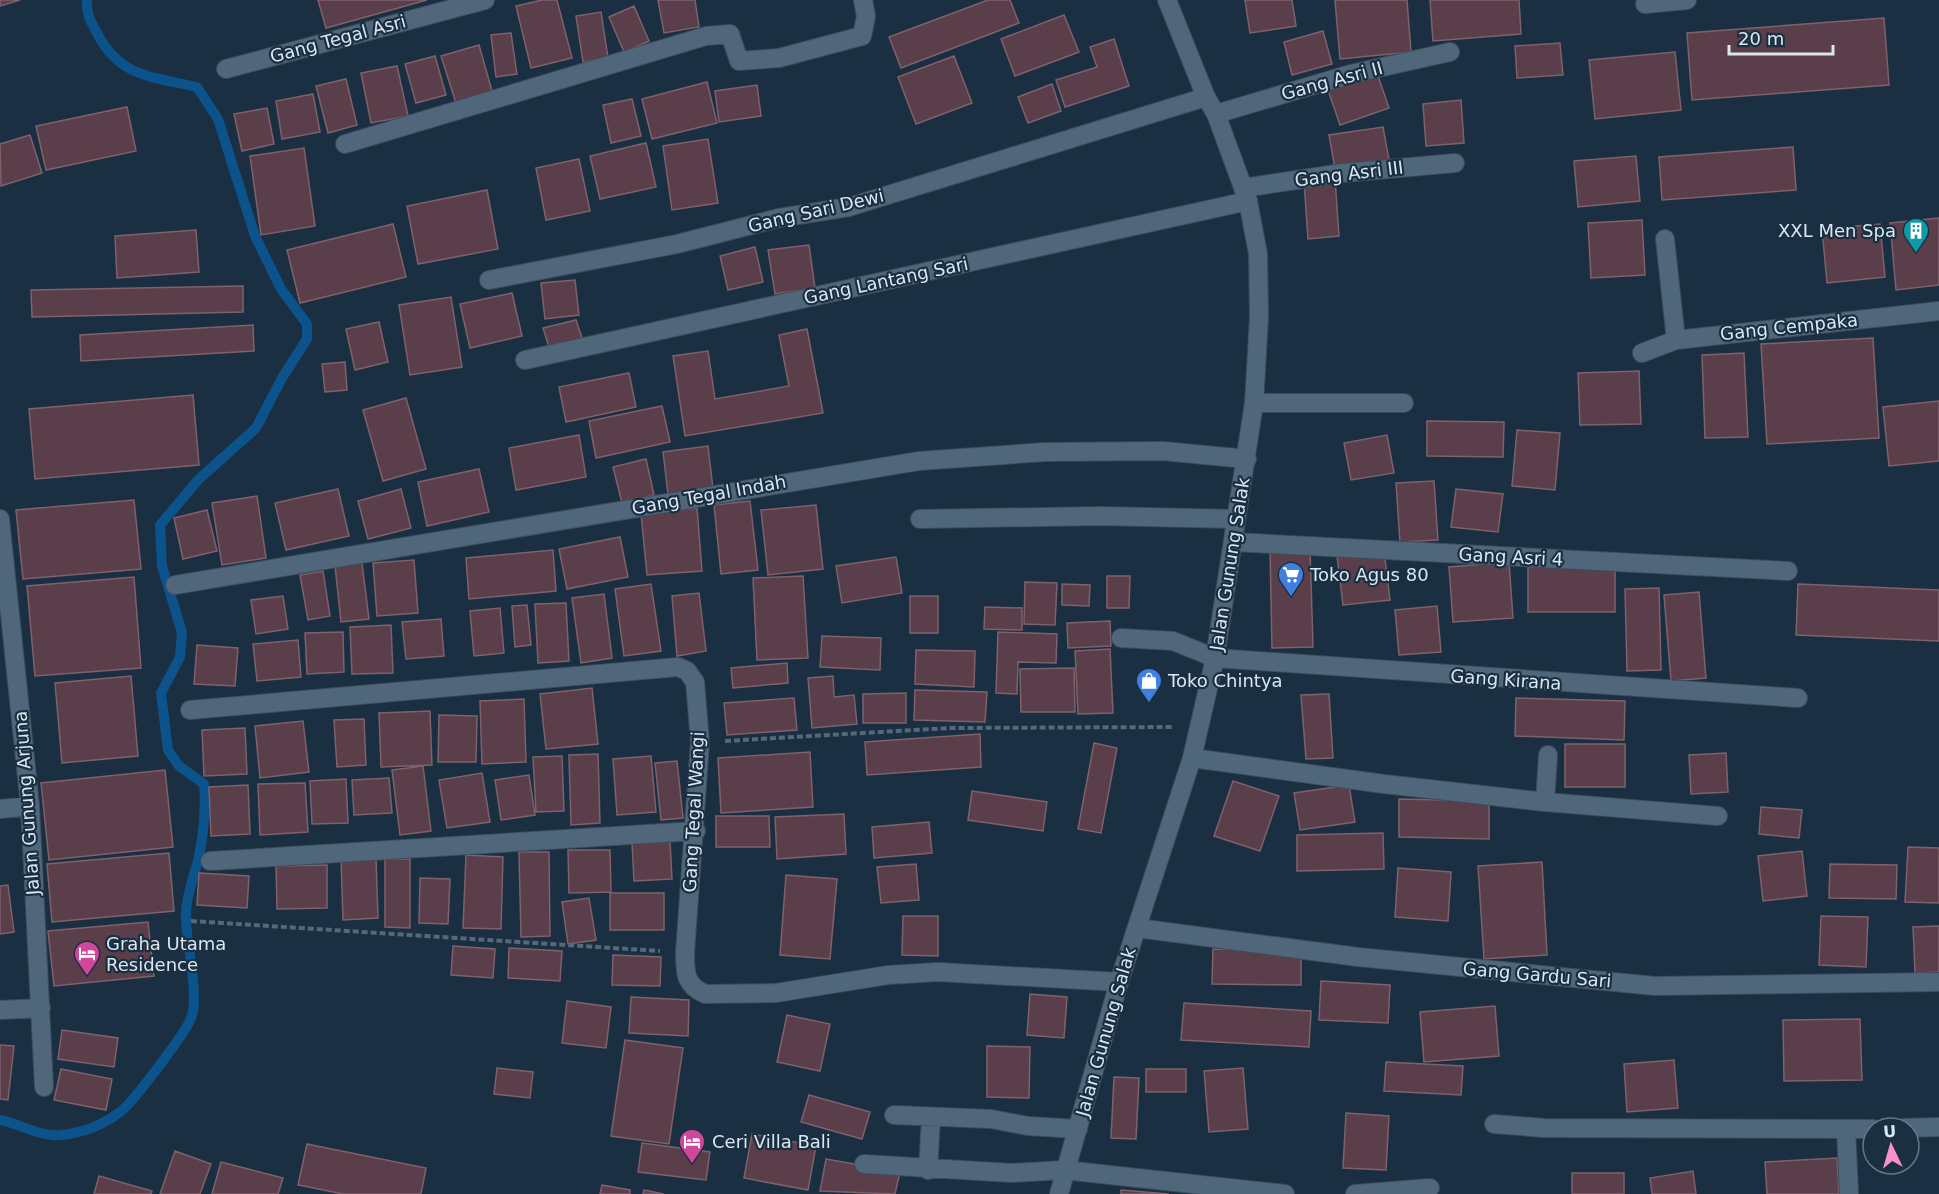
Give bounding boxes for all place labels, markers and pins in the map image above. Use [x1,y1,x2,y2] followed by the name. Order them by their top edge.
[1901,216,1931,254] building icon: XXL Men Spa
[1778,220,1896,241] place label: XXL Men Spa
[1276,560,1306,598] supermarket icon: Toko Agus 80
[1309,564,1429,585] place label: Toko Agus 80
[1134,666,1164,704] shop icon: Toko Chintya
[1167,670,1283,691] place label: Toko Chintya
[106,933,226,975] place label: Graha Utama Residence
[72,939,102,977] hotel icon: Graha Utama Residence
[677,1127,707,1165] hotel icon: Ceri Villa Bali
[712,1131,831,1152] place label: Ceri Villa Bali

